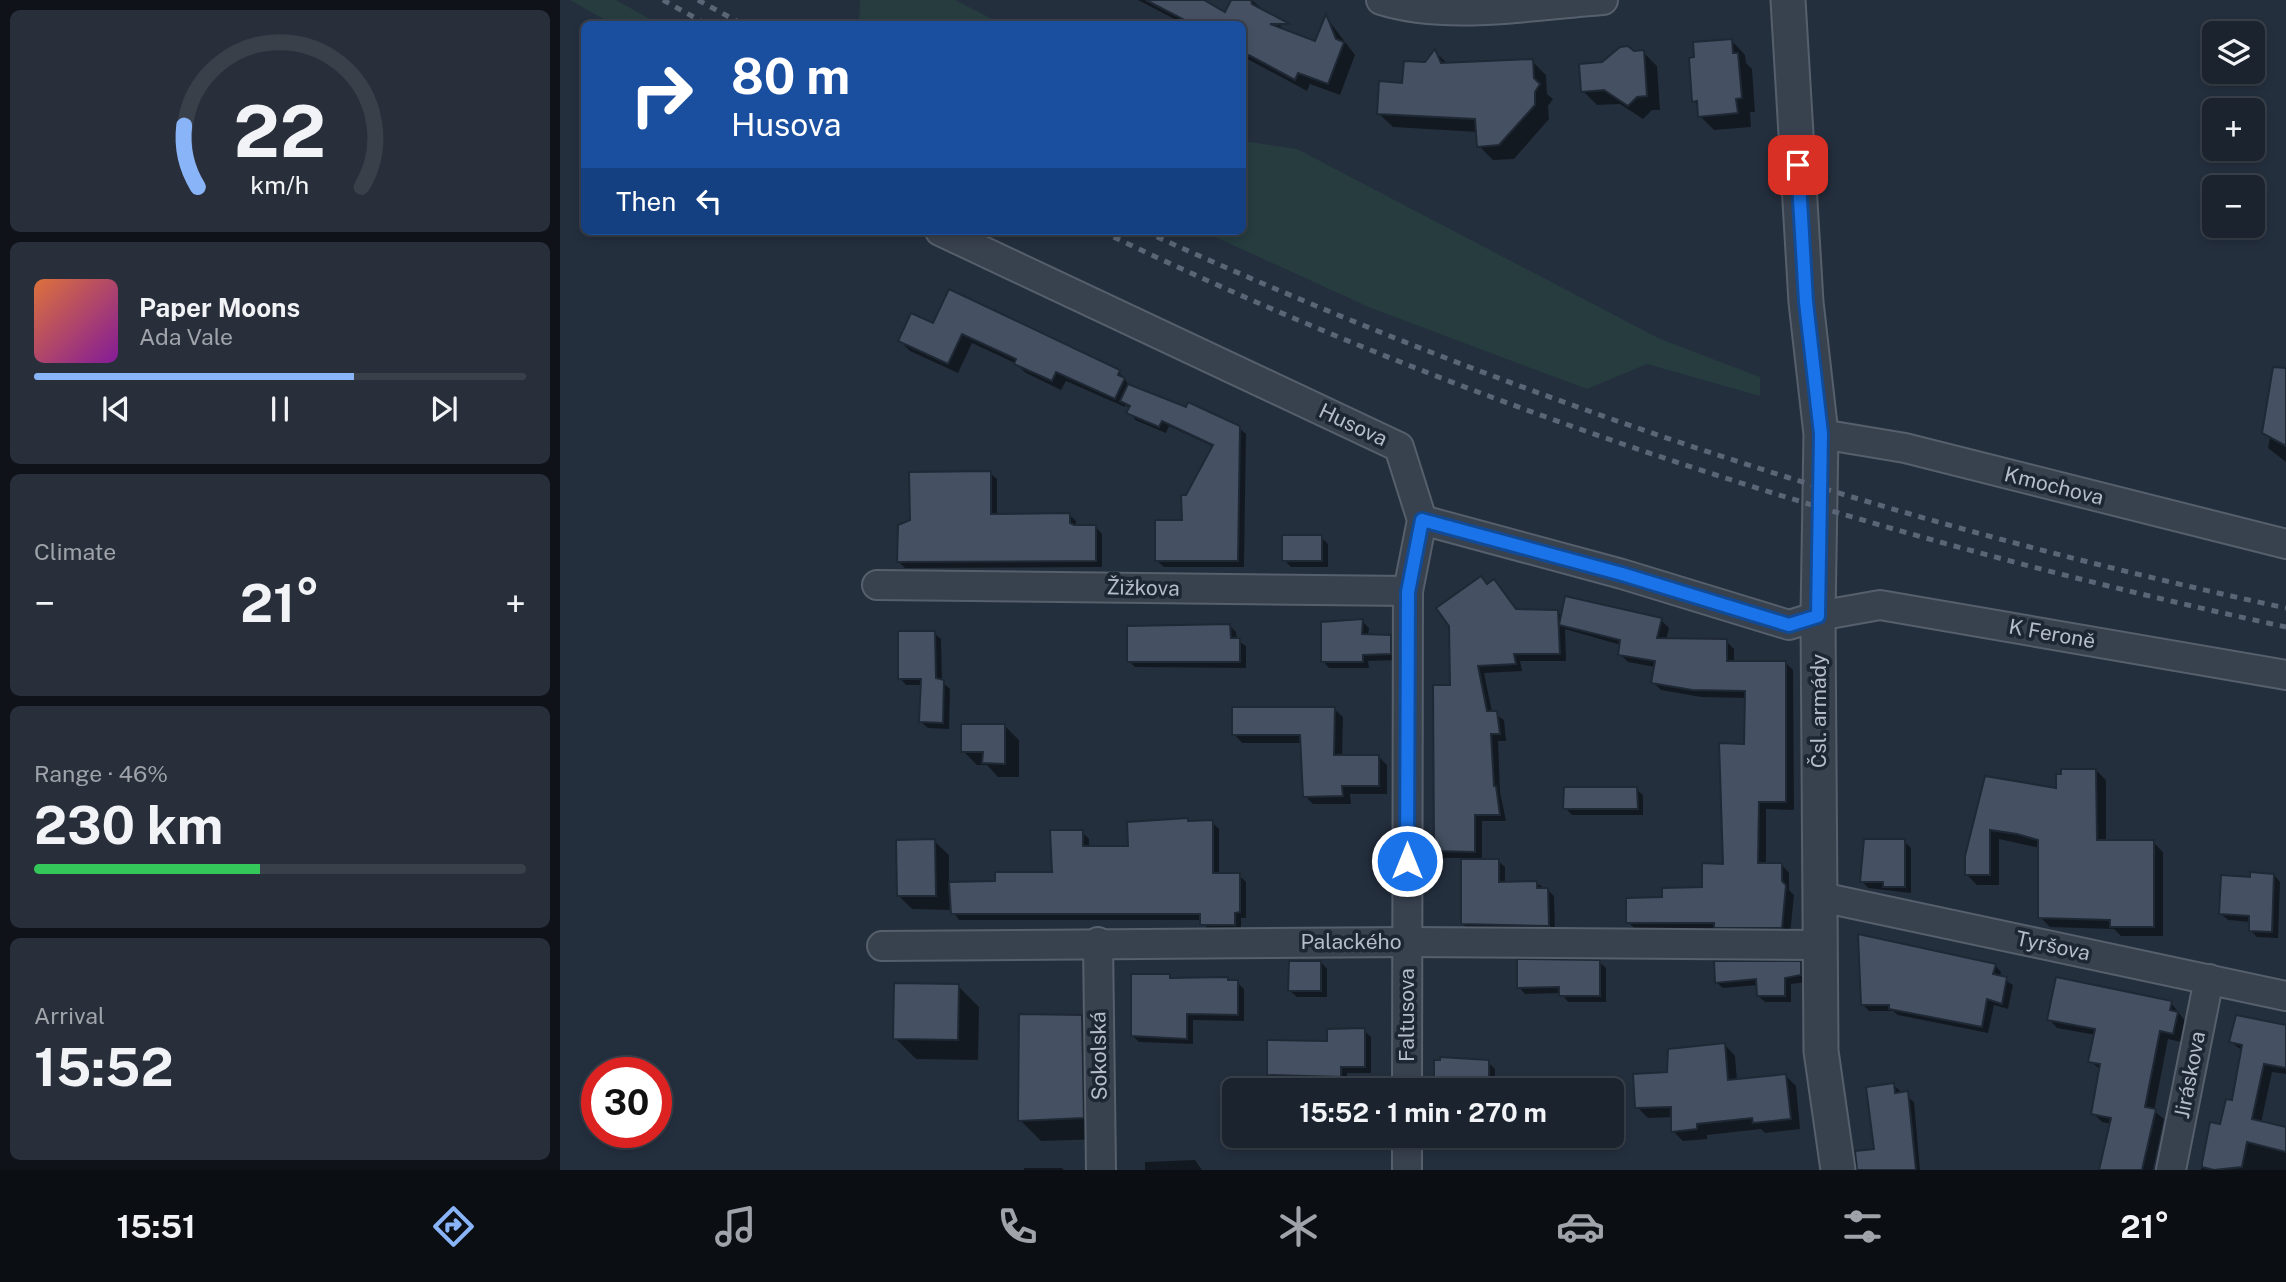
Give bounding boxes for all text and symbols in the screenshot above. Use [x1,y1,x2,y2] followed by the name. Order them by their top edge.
[2202,21,2265,238] map controls
[2202,21,2265,84] button: layers
[731,47,850,105] text: 80 m
[616,49,707,140] icon: right
[234,88,326,173] text: 22
[2202,98,2265,161] button: +
[731,106,842,143] text: Husova
[1768,135,1828,195] pin
[1779,146,1817,184] icon: arrive
[251,170,309,200] text: km/h
[2202,175,2265,238] button: −
[690,182,728,220] icon: left
[616,186,676,217] text: Then
[139,292,300,323] text: Paper Moons
[139,323,233,350] text: Ada Vale
[97,390,135,428] icon: previous
[261,390,299,428] icon: pause
[425,390,463,428] icon: next
[1315,398,1391,451] street label: Husova
[2002,461,2106,510] street label: Kmochova
[34,538,116,565] text: Climate
[240,573,320,634] text: 21°
[1106,574,1180,601] street label: Žižkova
[34,581,55,626] text: −
[505,581,526,626] text: +
[2007,614,2097,653] street label: K Feroně
[1806,654,1831,768] street label: Čsl. armády
[34,760,168,787] text: Range · 46%
[34,795,223,856] text: 230 km
[1370,824,1444,898] position arrow
[2014,925,2092,966] street label: Tyršova
[1300,929,1402,954] street label: Palackého
[1394,968,1419,1062] street label: Faltusova
[34,1002,105,1029] text: Arrival
[1085,1011,1112,1101] street label: Sokolská
[2169,1029,2210,1121] street label: Jiráskova
[34,1037,174,1098] text: 15:52
[581,1057,672,1148] speed limit sign: 30
[1299,1097,1547,1128] text: 15:52 · 1 min · 270 m
[429,1202,478,1251] icon: directions
[711,1202,760,1251] icon: music
[993,1202,1042,1251] icon: phone
[1274,1202,1323,1251] icon: climate
[1556,1202,1605,1251] icon: car
[1838,1202,1887,1251] icon: filters
[116,1208,196,1245] text: 15:51
[2120,1208,2169,1245] text: 21°

